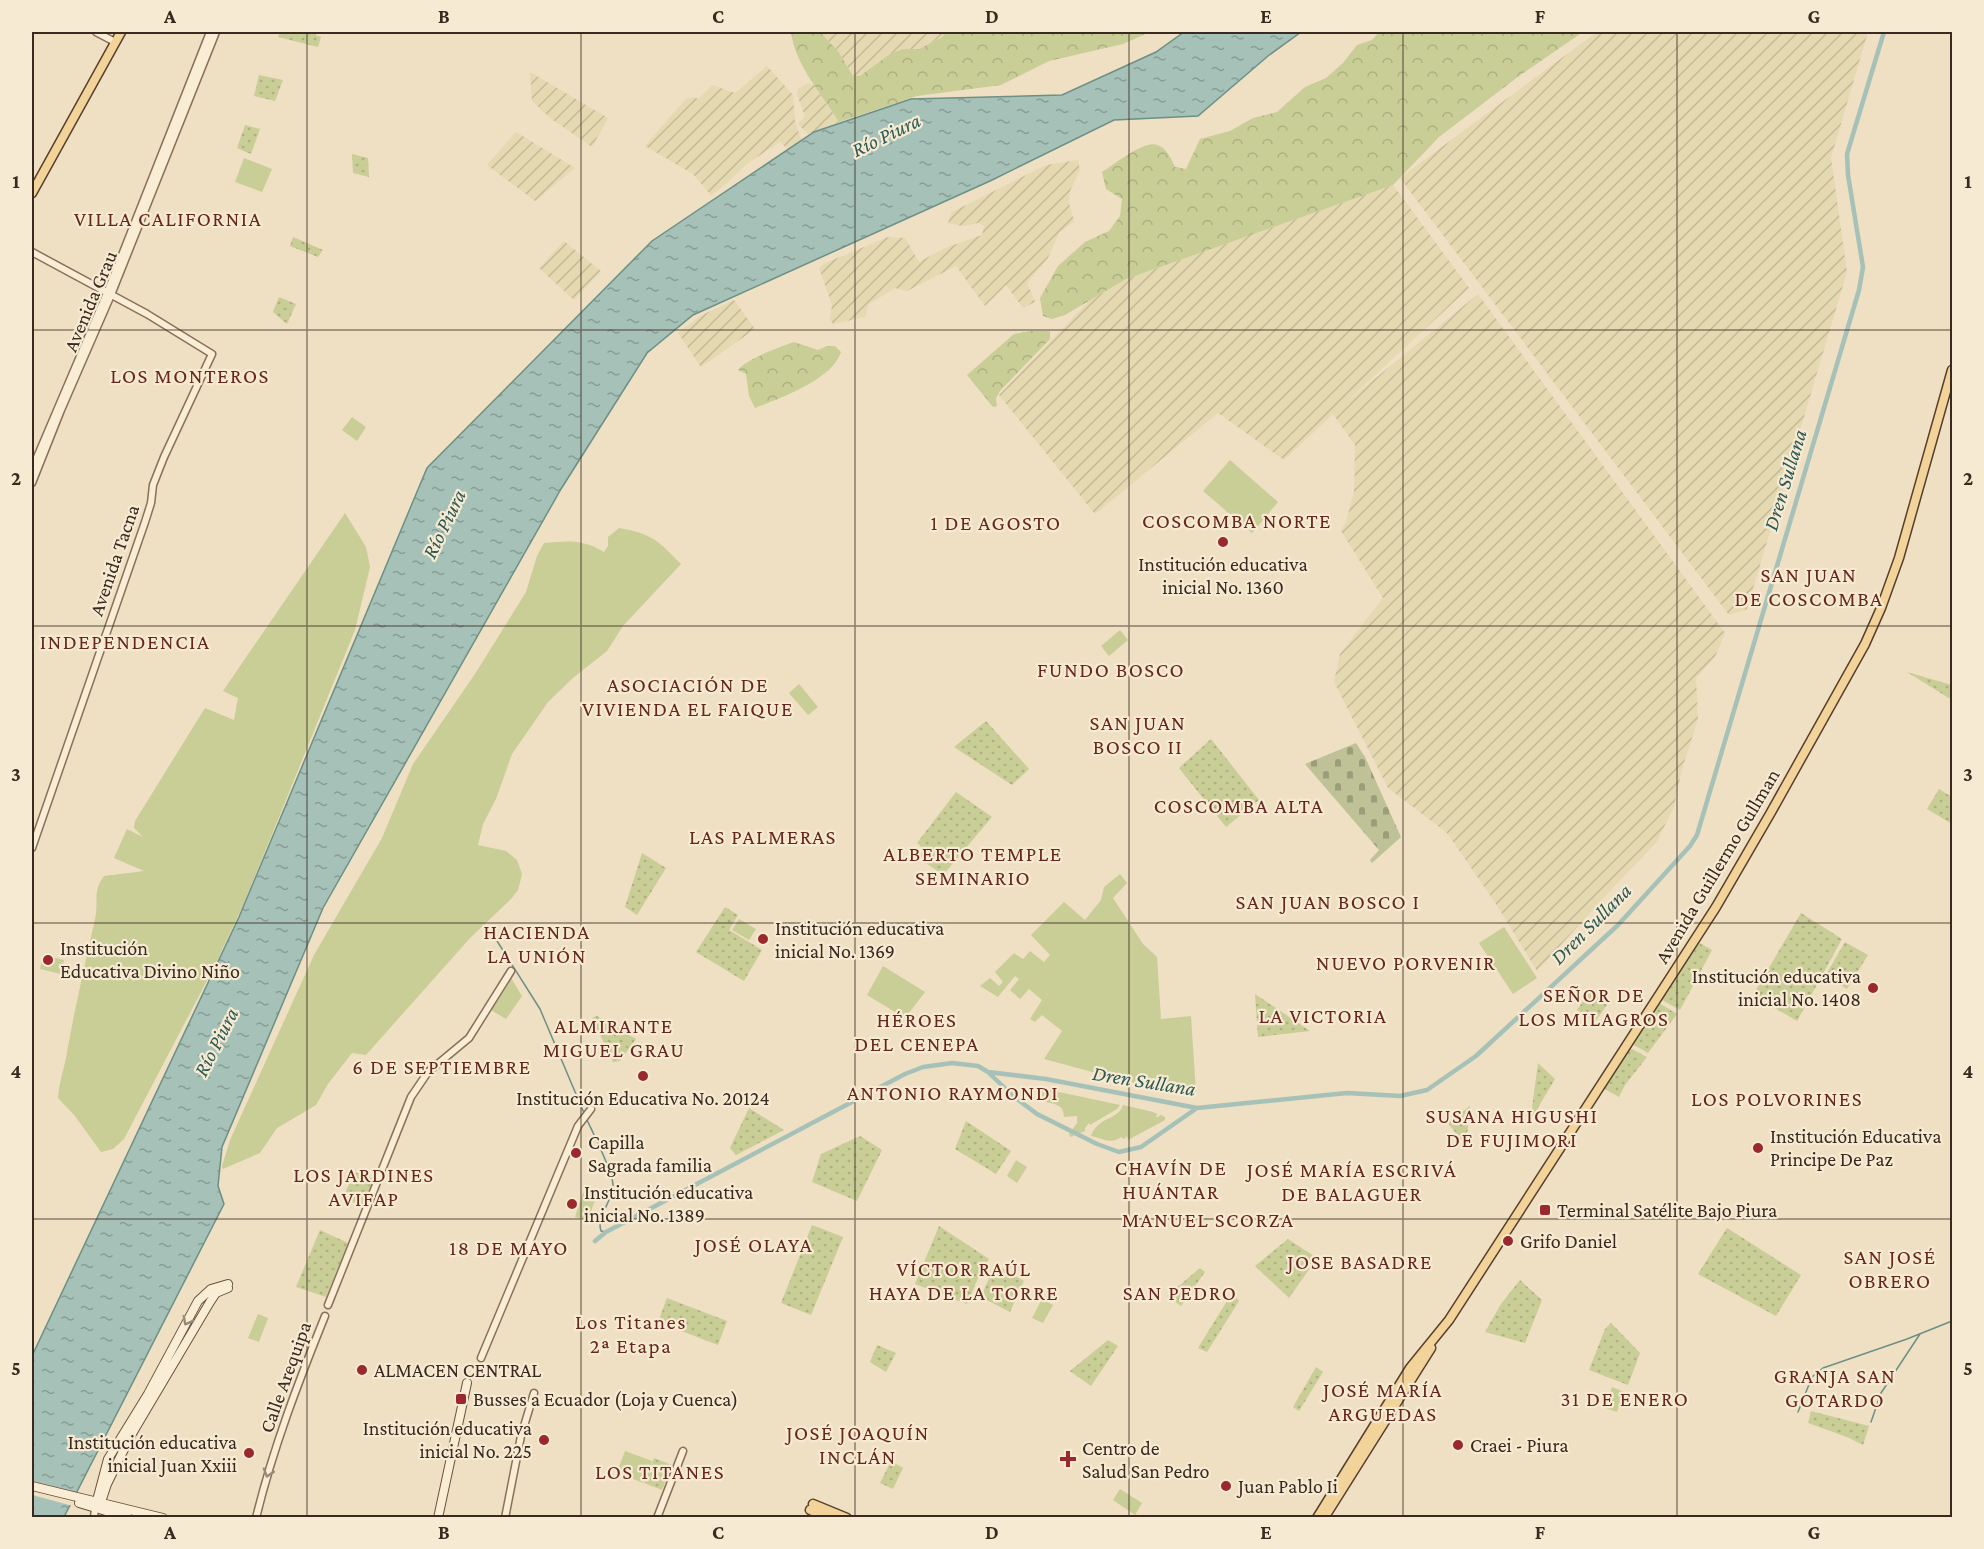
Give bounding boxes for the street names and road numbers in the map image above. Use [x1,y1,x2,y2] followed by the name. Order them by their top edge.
[59,247,121,355] street label: Avenida Grau
[85,502,143,618] street label: Avenida Tacna
[1650,765,1784,967] street label: Avenida Guillermo Gullman
[255,1318,316,1436] street label: Calle Arequipa

